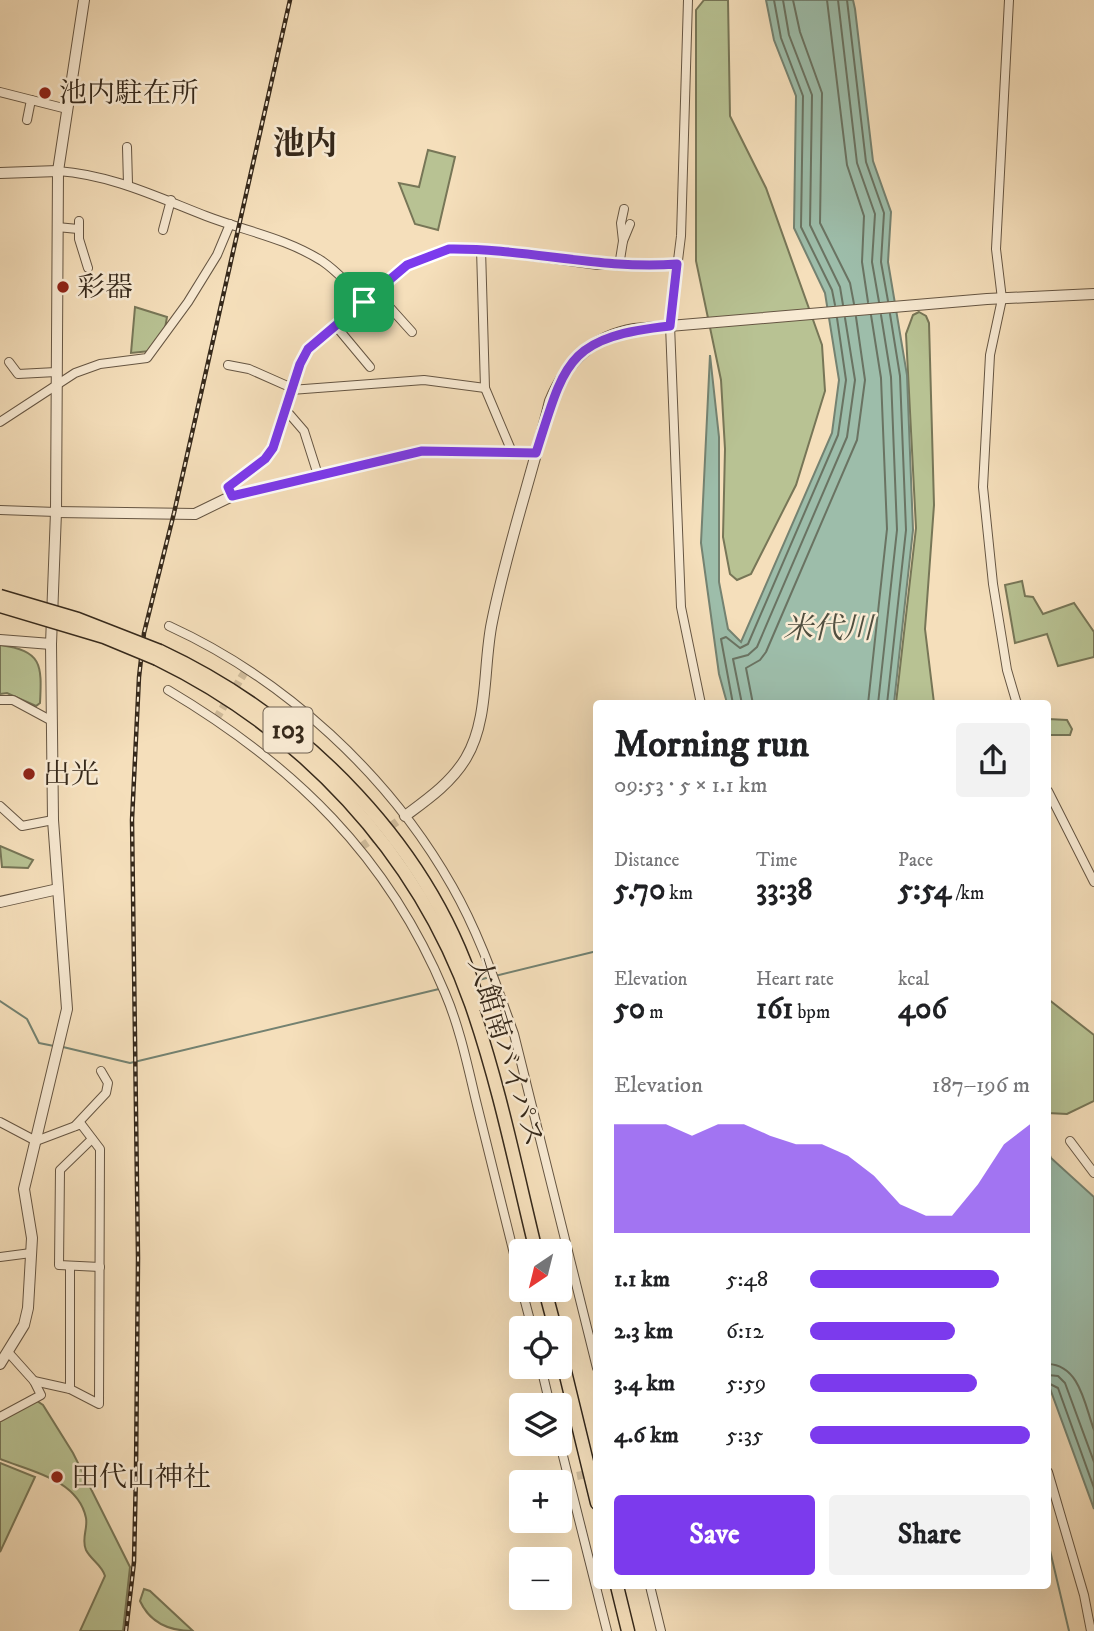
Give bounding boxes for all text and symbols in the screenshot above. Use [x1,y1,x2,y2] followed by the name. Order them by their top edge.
[59,76,199,111] place label: 池内駐在所
[37,85,53,101] marker: 池内駐在所
[273,125,337,165] district label: 池内
[77,270,133,305] place label: 彩器
[334,272,394,332] pin
[55,279,71,295] marker: 彩器
[345,283,383,321] icon: arrive
[783,611,876,648] water label: 米代川
[264,708,312,752] road number: 103
[614,721,809,769] text: Morning run
[956,723,1030,797] button: share
[43,757,99,792] place label: 出光
[21,766,37,782] marker: 出光
[614,771,767,800] text: 09:53 · 5 × 1.1 km
[614,849,679,872] text: Distance
[756,849,797,872] text: Time
[898,849,933,872] text: Pace
[614,872,665,909] text: 5.70
[756,872,812,909] text: 33:38
[898,872,951,909] text: 5:54
[665,882,693,905] text: km
[951,882,984,905] text: /km
[461,953,551,1151] street label: 大館南バイパス
[614,968,688,991] text: Elevation
[756,968,834,991] text: Heart rate
[898,968,929,991] text: kcal
[614,991,645,1028] text: 50
[756,991,793,1028] text: 161
[898,991,947,1028] text: 406
[645,1001,663,1024] text: m
[793,1001,830,1024] text: bpm
[614,1071,703,1100] text: Elevation
[932,1071,1030,1100] text: 187–196 m
[509,1239,572,1302] north arrow
[509,1239,572,1610] map controls
[614,1265,670,1294] text: 1.1 km
[726,1265,768,1294] text: 5:48
[509,1316,572,1379] button: locate
[614,1317,673,1346] text: 2.3 km
[726,1317,764,1346] text: 6:12
[614,1369,675,1398] text: 3.4 km
[726,1369,766,1398] text: 5:59
[509,1393,572,1456] button: layers
[614,1421,679,1450] text: 4.6 km
[726,1421,763,1450] text: 5:35
[71,1460,211,1495] place label: 田代山神社
[49,1469,65,1485] marker: 田代山神社
[509,1470,572,1533] button: +
[614,1495,815,1575] button: Save
[829,1495,1030,1575] button: Share
[509,1547,572,1610] button: −

